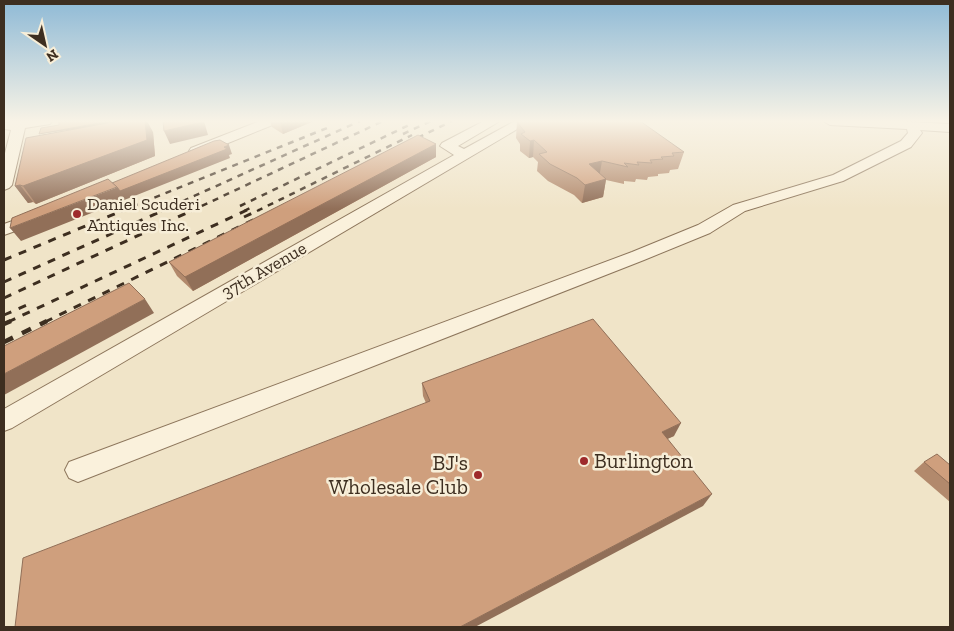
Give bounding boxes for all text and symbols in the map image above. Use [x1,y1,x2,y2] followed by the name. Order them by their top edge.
[20,20,70,70] north arrow
[43,45,61,66] text: N
[87,193,200,236] place label: Daniel Scuderi Antiques Inc.
[71,208,83,220] marker: Daniel Scuderi Antiques Inc.
[218,237,310,303] street label: 37th Avenue
[594,448,693,473] place label: Burlington
[329,450,468,499] place label: BJ's Wholesale Club
[578,455,590,467] marker: Burlington
[472,469,484,481] marker: BJ's Wholesale Club

